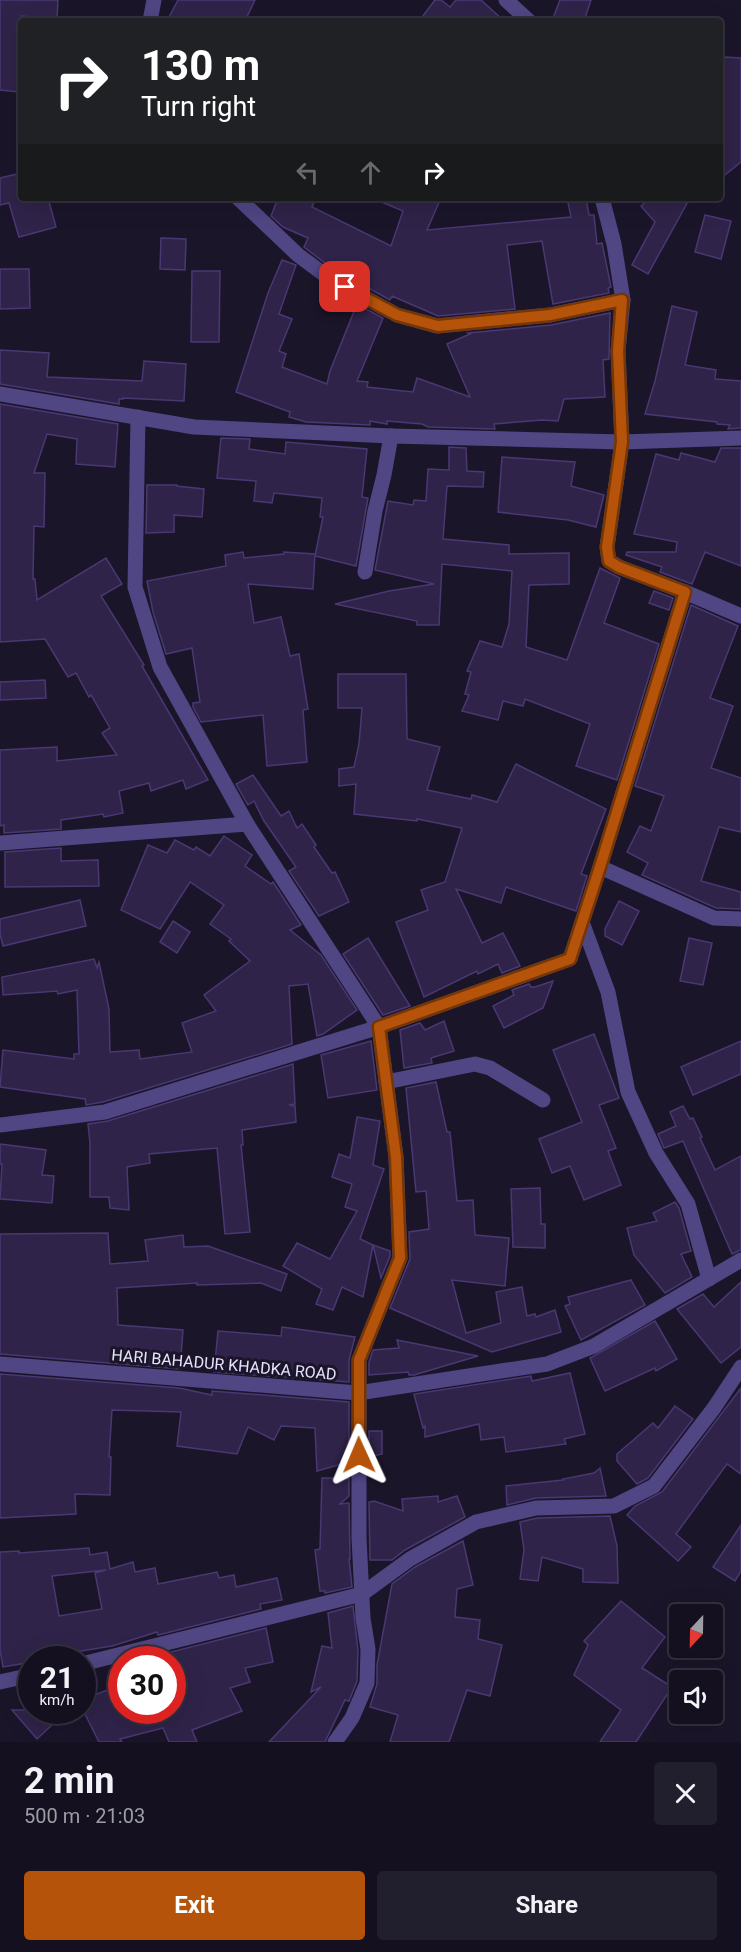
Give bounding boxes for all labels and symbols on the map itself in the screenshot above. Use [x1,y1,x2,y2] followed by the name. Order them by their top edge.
[319,261,370,312] pin
[111,1345,337,1384] street label: HARI BAHADUR KHADKA ROAD
[327,1423,391,1487] position arrow
[669,1604,723,1658] north arrow
[108,1646,186,1724] speed limit sign: 30

